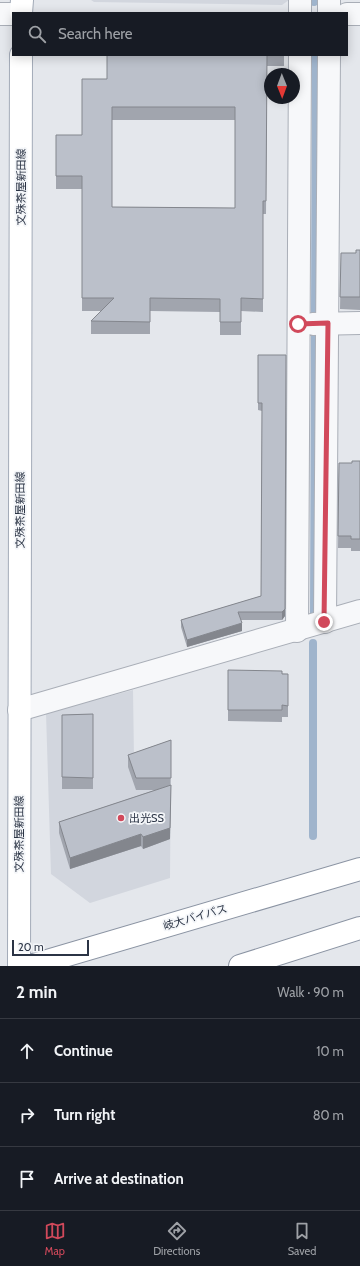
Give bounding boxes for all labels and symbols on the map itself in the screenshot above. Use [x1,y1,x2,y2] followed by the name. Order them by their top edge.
[264,68,300,104] north arrow
[14,149,28,226] street label: 文殊茶屋新田線
[289,315,307,333] route start
[13,472,27,549] street label: 文殊茶屋新田線
[315,613,333,631] route end
[12,796,26,873] street label: 文殊茶屋新田線
[129,811,164,825] place label: 出光SS
[116,813,126,823] marker: 出光SS
[161,901,229,933] street label: 岐大バイパス
[12,938,89,957] scale bar

